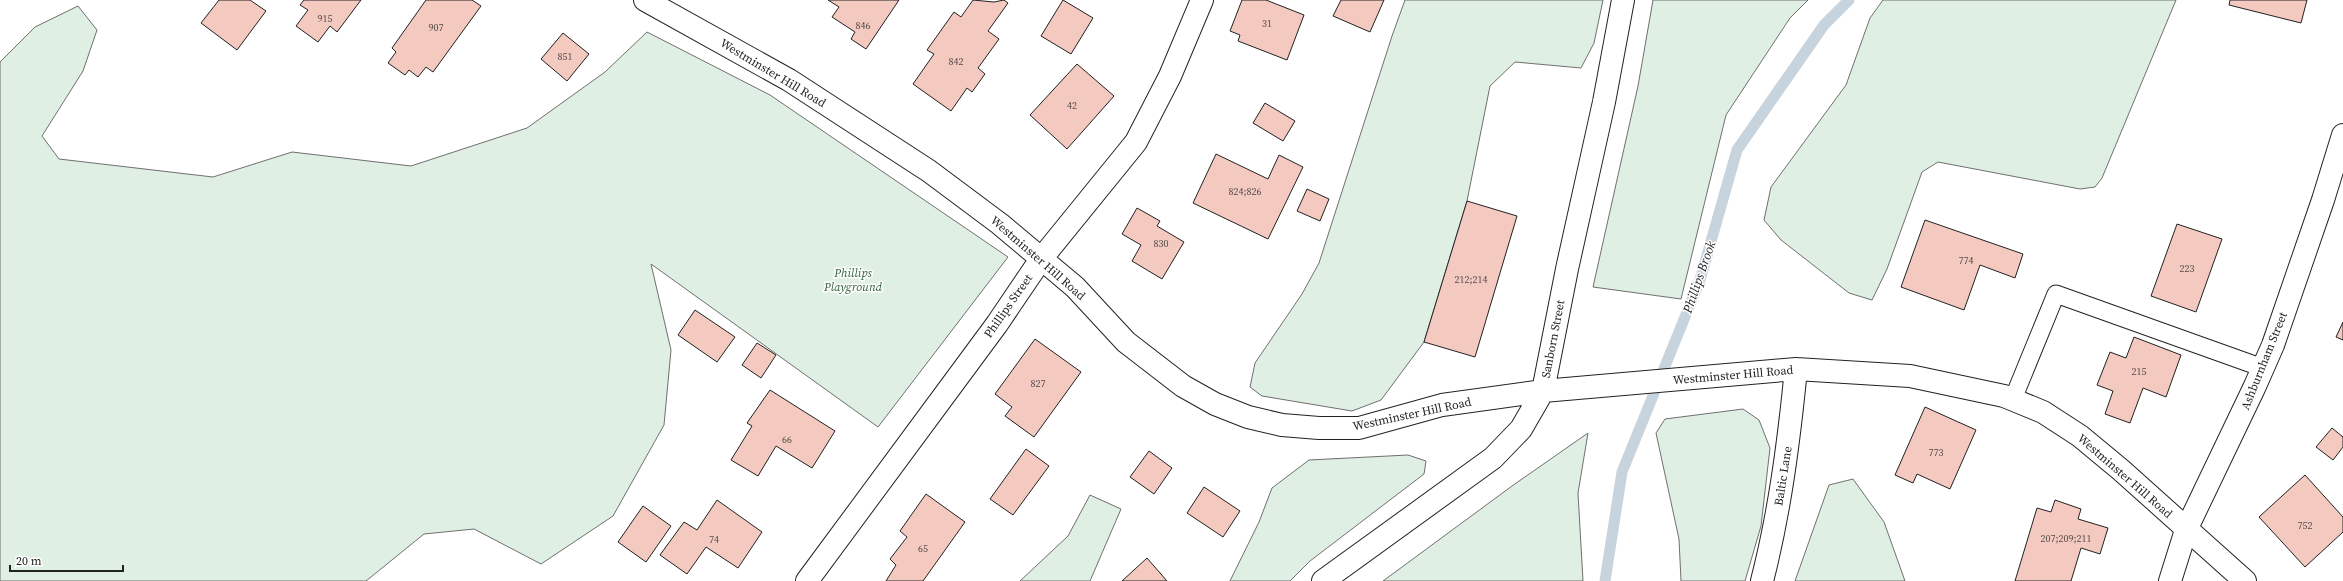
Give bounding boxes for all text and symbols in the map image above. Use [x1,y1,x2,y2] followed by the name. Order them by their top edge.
[318,12,333,25] house number: 915
[1262,17,1272,30] house number: 31
[856,19,871,32] house number: 846
[429,21,444,34] house number: 907
[717,35,829,111] street label: Westminster Hill Road
[558,50,573,63] house number: 851
[949,55,964,68] house number: 842
[1067,99,1077,112] house number: 42
[1229,185,1262,198] house number: 824;826
[987,212,1089,304] street label: Westminster Hill Road
[1154,237,1169,250] house number: 830
[1678,238,1720,316] water label: Phillips Brook
[1959,254,1974,267] house number: 774
[2180,262,2195,275] house number: 223
[823,265,883,295] park label: Phillips Playground
[980,271,1036,341] street label: Phillips Street
[1455,273,1488,286] house number: 212;214
[1538,299,1568,379] street label: Sanborn Street
[2237,310,2291,412] street label: Ashburnham Street
[1672,362,1794,388] street label: Westminster Hill Road
[2132,365,2147,378] house number: 215
[1031,377,1046,390] house number: 827
[1351,394,1473,434] street label: Westminster Hill Road
[2074,430,2176,522] street label: Westminster Hill Road
[782,433,792,446] house number: 66
[1770,445,1796,507] street label: Baltic Lane
[1929,446,1944,459] house number: 773
[2298,519,2313,532] house number: 752
[2041,532,2092,545] house number: 207;209;211
[709,533,719,546] house number: 74
[918,542,928,555] house number: 65
[10,547,123,573] scale bar
[16,553,42,569] text: 20 m

